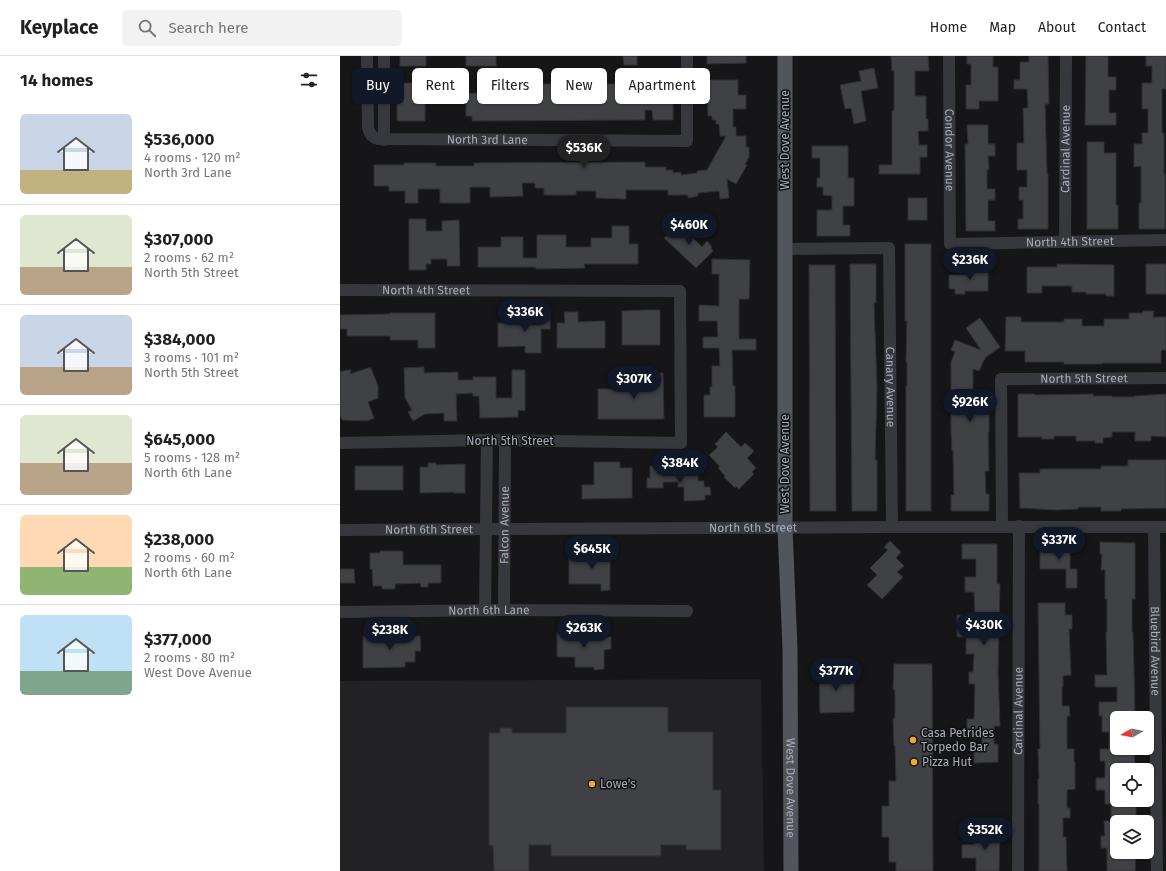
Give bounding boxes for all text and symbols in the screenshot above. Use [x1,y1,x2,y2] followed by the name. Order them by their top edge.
[122,10,402,46] search box
[20,16,98,39] text: Keyplace
[136,17,158,39] icon: search
[168,19,249,37] text: Search here
[930,19,967,36] text: Home
[989,19,1016,36] text: Map
[1038,19,1076,36] text: About
[1098,19,1146,36] text: Contact
[352,68,404,104] chip: Buy
[412,68,469,104] chip: Rent
[477,68,543,104] chip: Filters
[551,68,607,104] chip: New
[615,68,710,104] chip: Apartment
[298,69,320,91] icon: filters
[20,70,93,91] text: 14 homes
[778,90,792,190] street label: West Dove Avenue
[1058,105,1073,193] street label: Cardinal Avenue
[942,109,957,191] street label: Condor Avenue
[144,129,214,150] text: $536,000
[52,130,100,178] icon: home
[447,132,528,147] street label: North 3rd Lane
[556,135,612,169] pin: $536K
[566,140,602,155] text: $536K
[144,150,240,165] text: 4 rooms · 120 m²
[144,165,232,180] text: North 3rd Lane
[661,212,717,246] pin: $460K
[670,217,708,232] text: $460K
[144,229,213,250] text: $307,000
[52,231,100,279] icon: home
[1026,234,1115,250] street label: North 4th Street
[942,247,998,281] pin: $236K
[144,250,234,265] text: 2 rooms · 62 m²
[952,252,988,267] text: $236K
[144,265,239,280] text: North 5th Street
[382,283,471,297] street label: North 4th Street
[497,299,553,333] pin: $336K
[507,304,543,319] text: $336K
[144,329,215,350] text: $384,000
[52,331,100,379] icon: home
[883,347,898,427] street label: Canary Avenue
[144,350,239,365] text: 3 rooms · 101 m²
[144,365,239,380] text: North 5th Street
[606,366,662,400] pin: $307K
[616,371,652,386] text: $307K
[1040,371,1128,386] street label: North 5th Street
[942,389,998,423] pin: $926K
[952,394,988,409] text: $926K
[778,414,792,514] street label: West Dove Avenue
[144,429,215,450] text: $645,000
[52,431,100,479] icon: home
[466,434,554,448] street label: North 5th Street
[144,450,240,465] text: 5 rooms · 128 m²
[652,450,708,484] pin: $384K
[661,455,699,470] text: $384K
[144,465,232,480] text: North 6th Lane
[497,486,512,564] street label: Falcon Avenue
[709,521,798,535] street label: North 6th Street
[385,522,474,537] street label: North 6th Street
[1031,527,1087,561] pin: $337K
[144,529,214,550] text: $238,000
[52,531,100,579] icon: home
[1042,532,1076,547] text: $337K
[564,536,620,570] pin: $645K
[574,541,610,556] text: $645K
[144,550,235,565] text: 2 rooms · 60 m²
[144,565,232,580] text: North 6th Lane
[448,603,530,618] street label: North 6th Lane
[1148,606,1162,696] street label: Bluebird Avenue
[956,612,1012,646] pin: $430K
[556,615,612,649] pin: $263K
[362,617,418,651] pin: $238K
[966,617,1002,632] text: $430K
[566,620,602,635] text: $263K
[372,622,408,637] text: $238K
[144,629,212,650] text: $377,000
[52,631,100,679] icon: home
[144,650,235,665] text: 2 rooms · 80 m²
[808,658,864,692] pin: $377K
[819,663,853,678] text: $377K
[144,665,252,680] text: West Dove Avenue
[1011,667,1026,755] street label: Cardinal Avenue
[1110,711,1154,755] north arrow
[1110,711,1154,859] map controls
[921,726,994,754] place label: Casa Petrides Torpedo Bar
[908,735,918,745] marker: Casa Petrides Torpedo Bar
[783,738,798,838] street label: West Dove Avenue
[922,755,973,769] place label: Pizza Hut
[909,757,919,767] marker: Pizza Hut
[1110,763,1154,807] button: locate
[600,777,636,791] place label: Lowe's
[587,779,597,789] marker: Lowe's
[1110,815,1154,859] button: layers
[957,817,1013,851] pin: $352K
[967,822,1003,837] text: $352K

